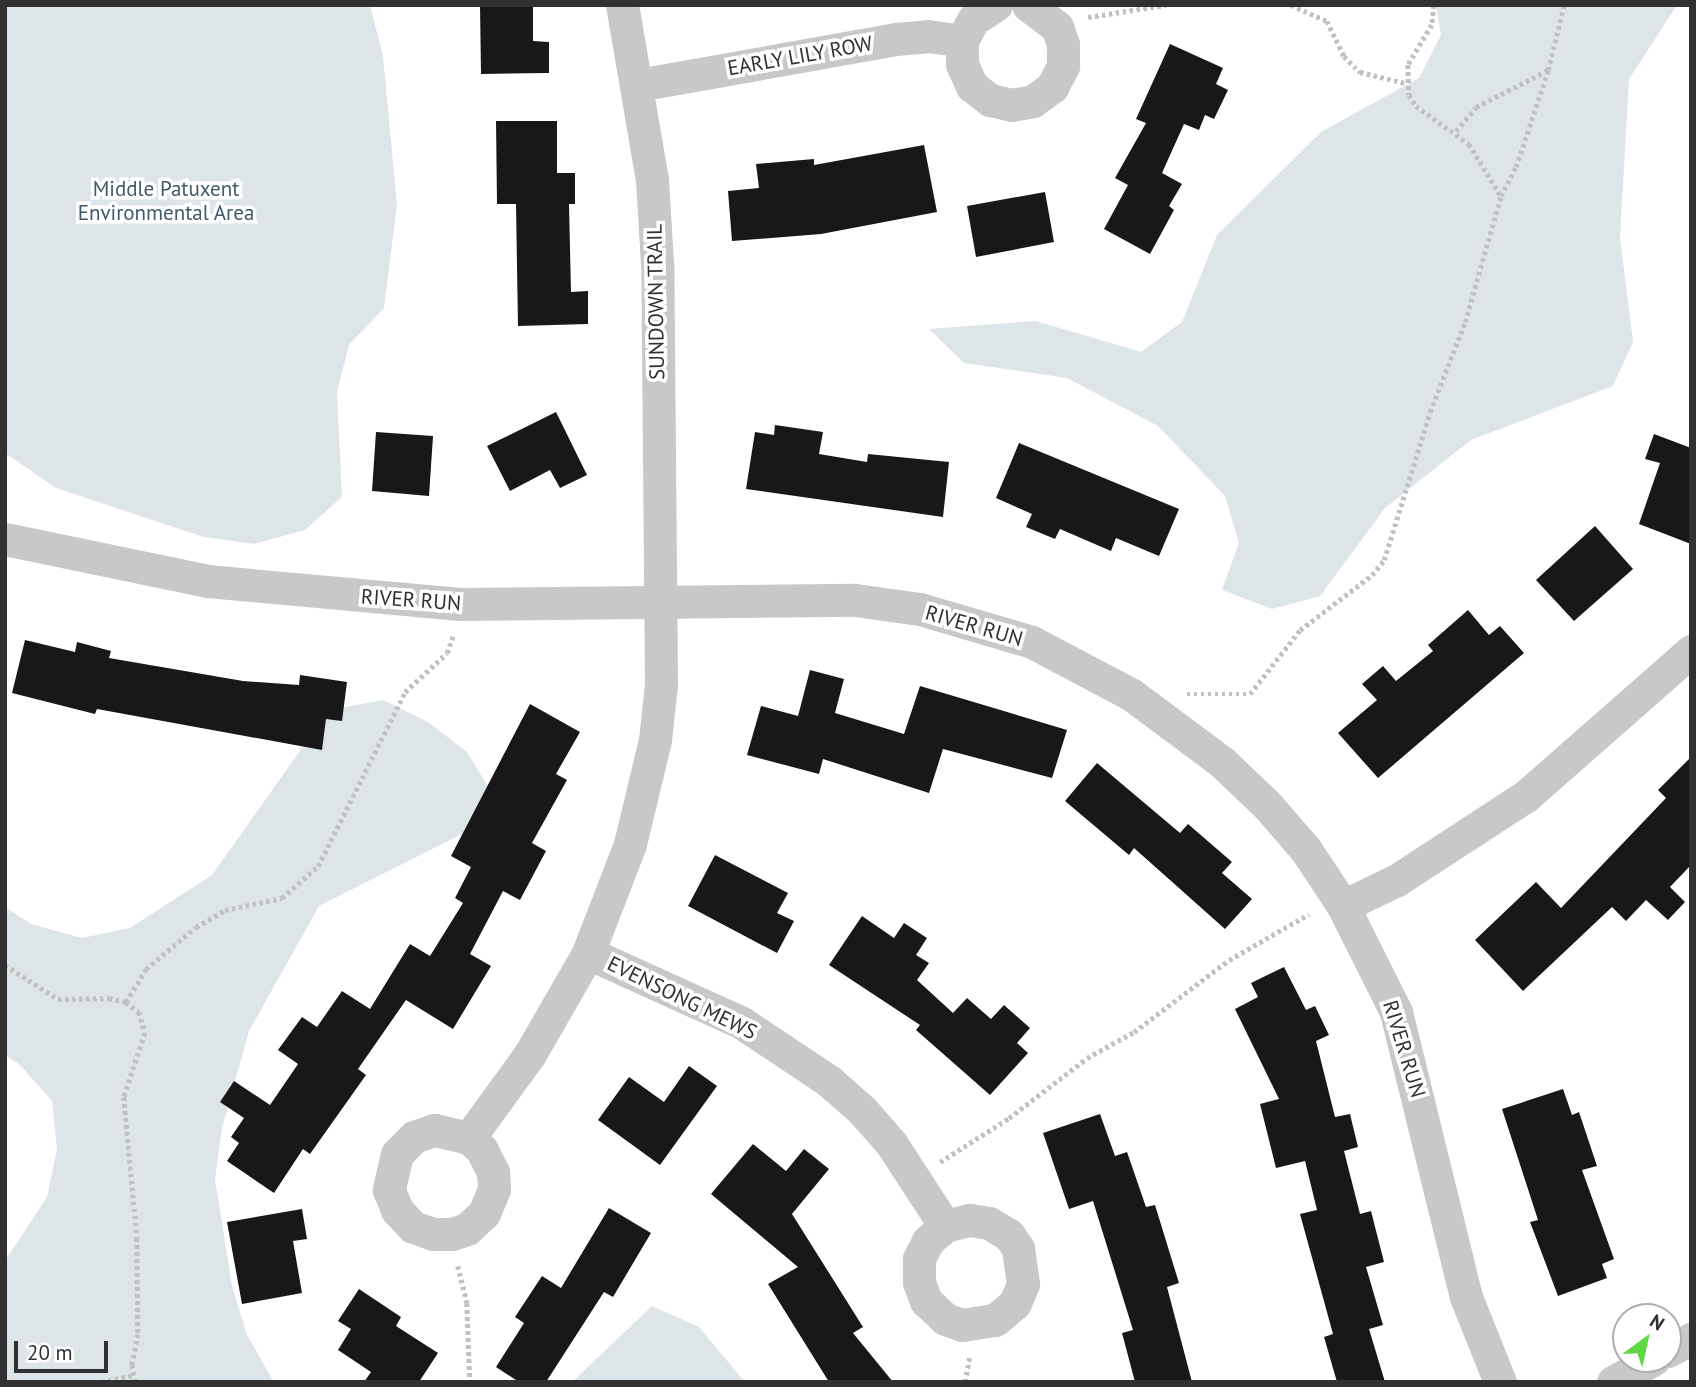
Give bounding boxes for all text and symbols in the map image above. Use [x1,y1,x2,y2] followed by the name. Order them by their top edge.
[725,31,875,81] street label: EARLY LILY ROW
[77,176,255,226] park label: Middle Patuxent Environmental Area
[642,223,670,381] street label: SUNDOWN TRAIL
[360,584,462,616] street label: RIVER RUN
[922,600,1026,652] street label: RIVER RUN
[603,951,761,1045] street label: EVENSONG MEWS
[1377,997,1431,1101] street label: RIVER RUN
[1612,1303,1682,1373] north arrow
[1646,1309,1669,1336] text: N
[18,1328,112,1372] scale bar
[27,1339,73,1366] text: 20 m

